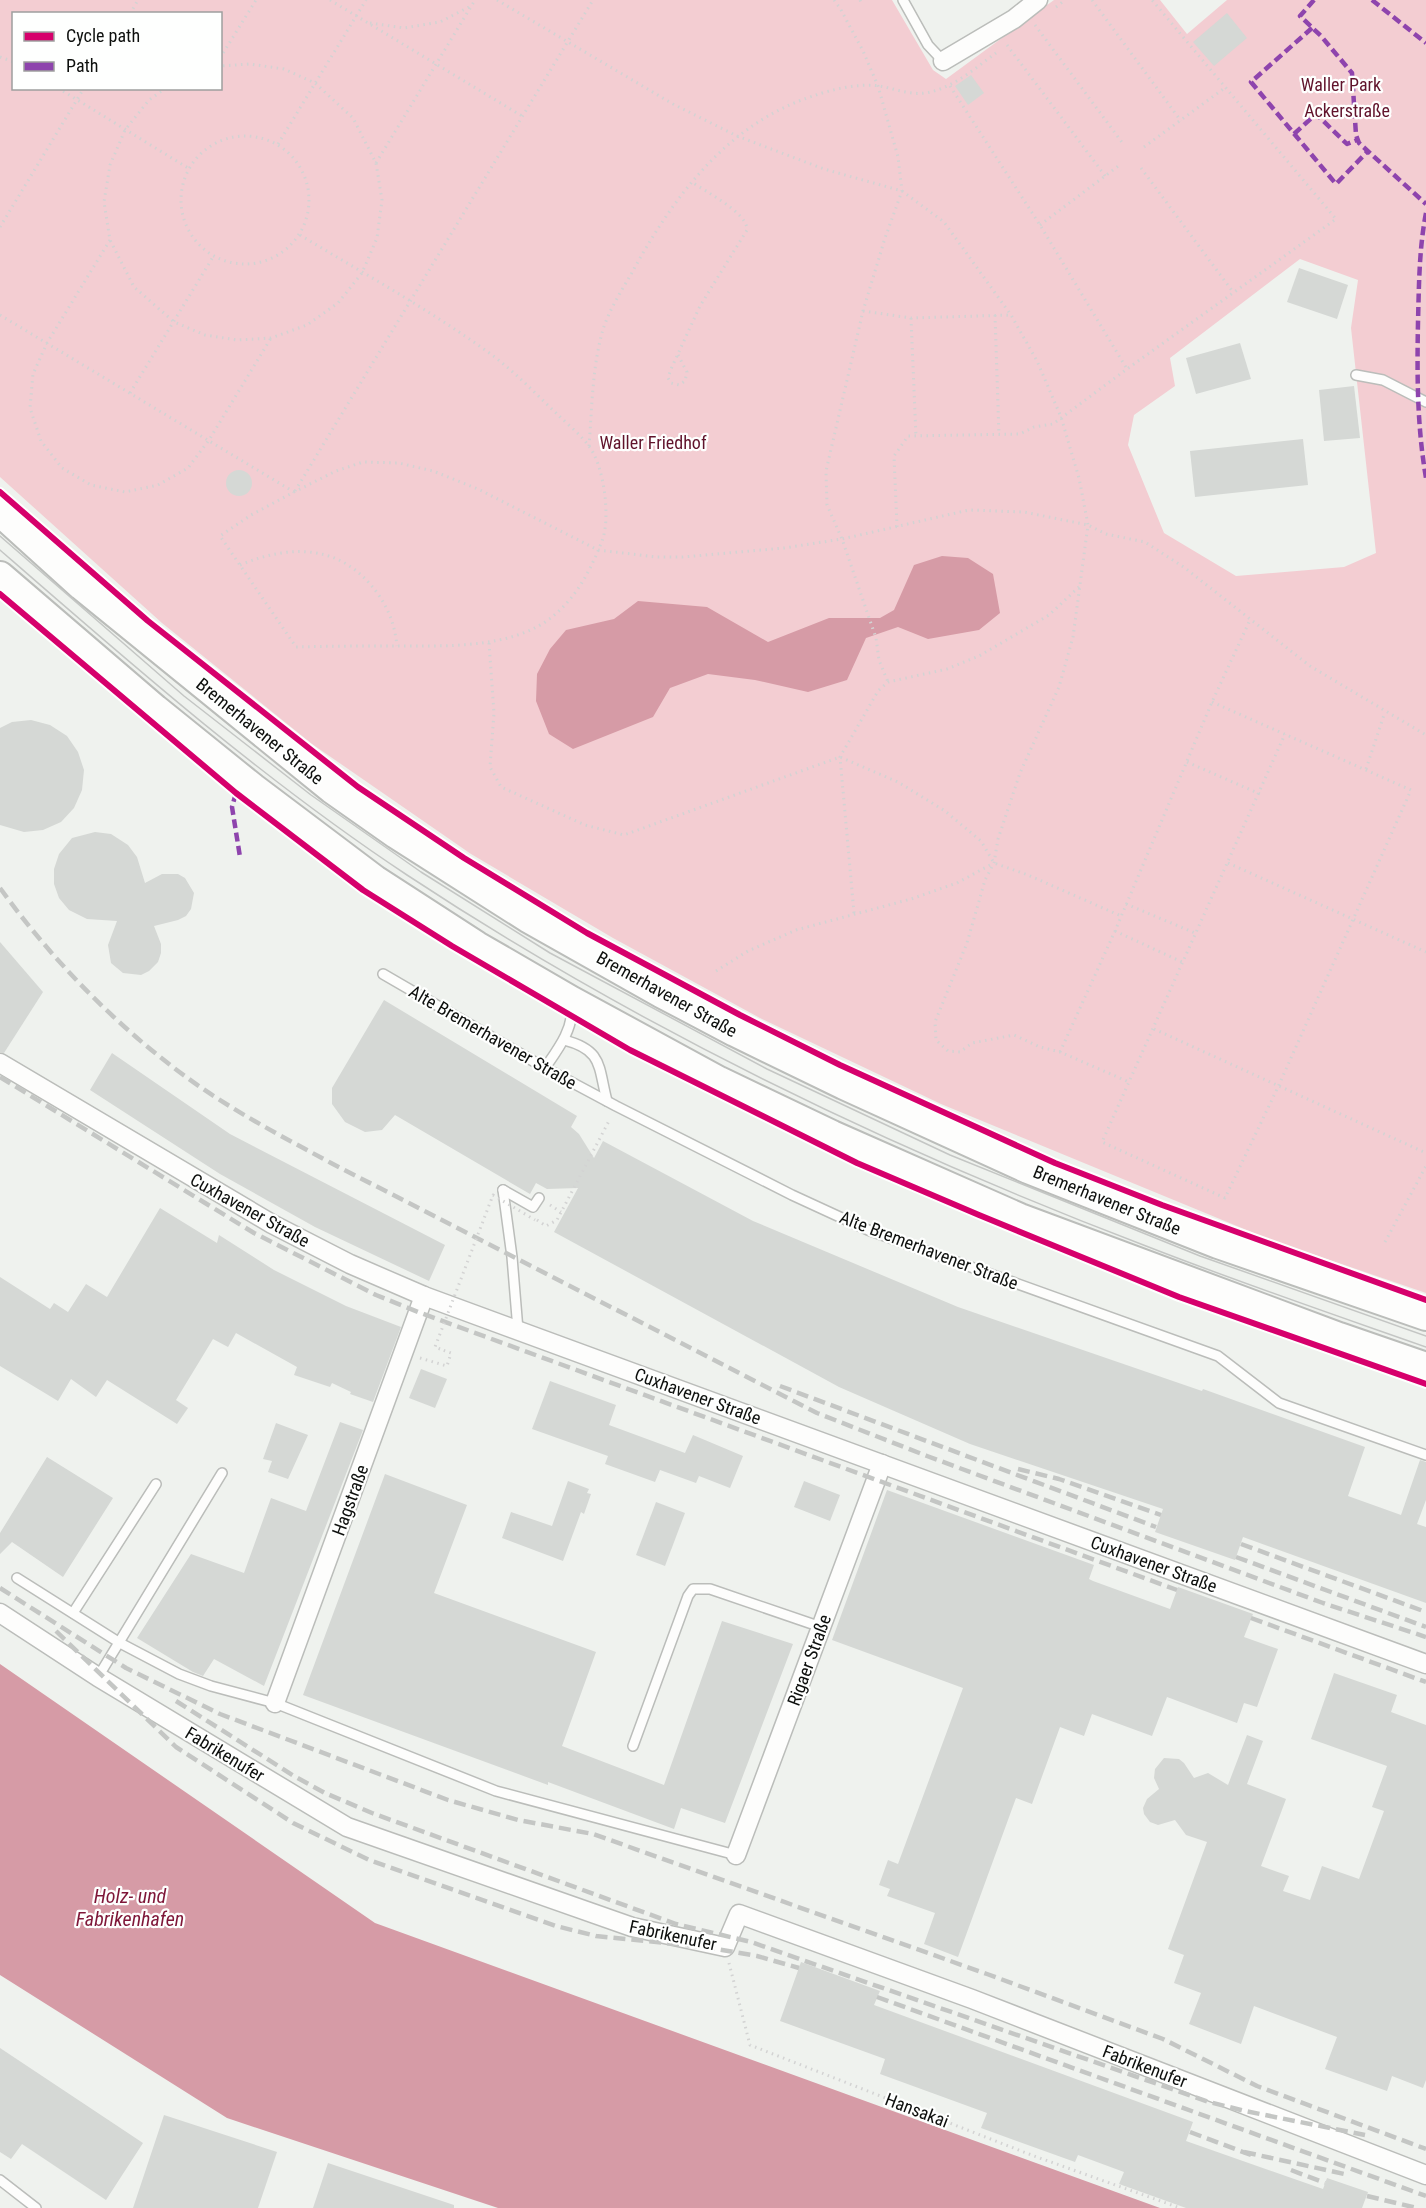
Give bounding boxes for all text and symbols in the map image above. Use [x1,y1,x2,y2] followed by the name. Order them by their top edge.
[12,12,222,90] legend
[66,25,140,46] text: Cycle path
[66,55,99,76] text: Path
[1301,74,1381,95] park label: Waller Park
[1304,100,1390,121] park label: Ackerstraße
[599,432,707,453] park label: Waller Friedhof
[192,673,328,789] street label: Bremerhavener Straße
[593,947,741,1041] street label: Bremerhavener Straße
[406,980,580,1094] street label: Alte Bremerhavener Straße
[1030,1161,1184,1239] street label: Bremerhavener Straße
[187,1169,313,1251] street label: Cuxhavener Straße
[837,1206,1021,1294] street label: Alte Bremerhavener Straße
[632,1363,764,1429] street label: Cuxhavener Straße
[328,1462,372,1538] street label: Hagstraße
[1088,1531,1220,1597] street label: Cuxhavener Straße
[783,1612,835,1708] street label: Rigaer Straße
[182,1722,269,1786] street label: Fabrikenufer
[76,1884,184,1931] water label: Holz- und Fabrikenhafen
[627,1916,719,1955] street label: Fabrikenufer
[1100,2040,1191,2092] street label: Fabrikenufer
[882,2088,952,2132] street label: Hansakai

